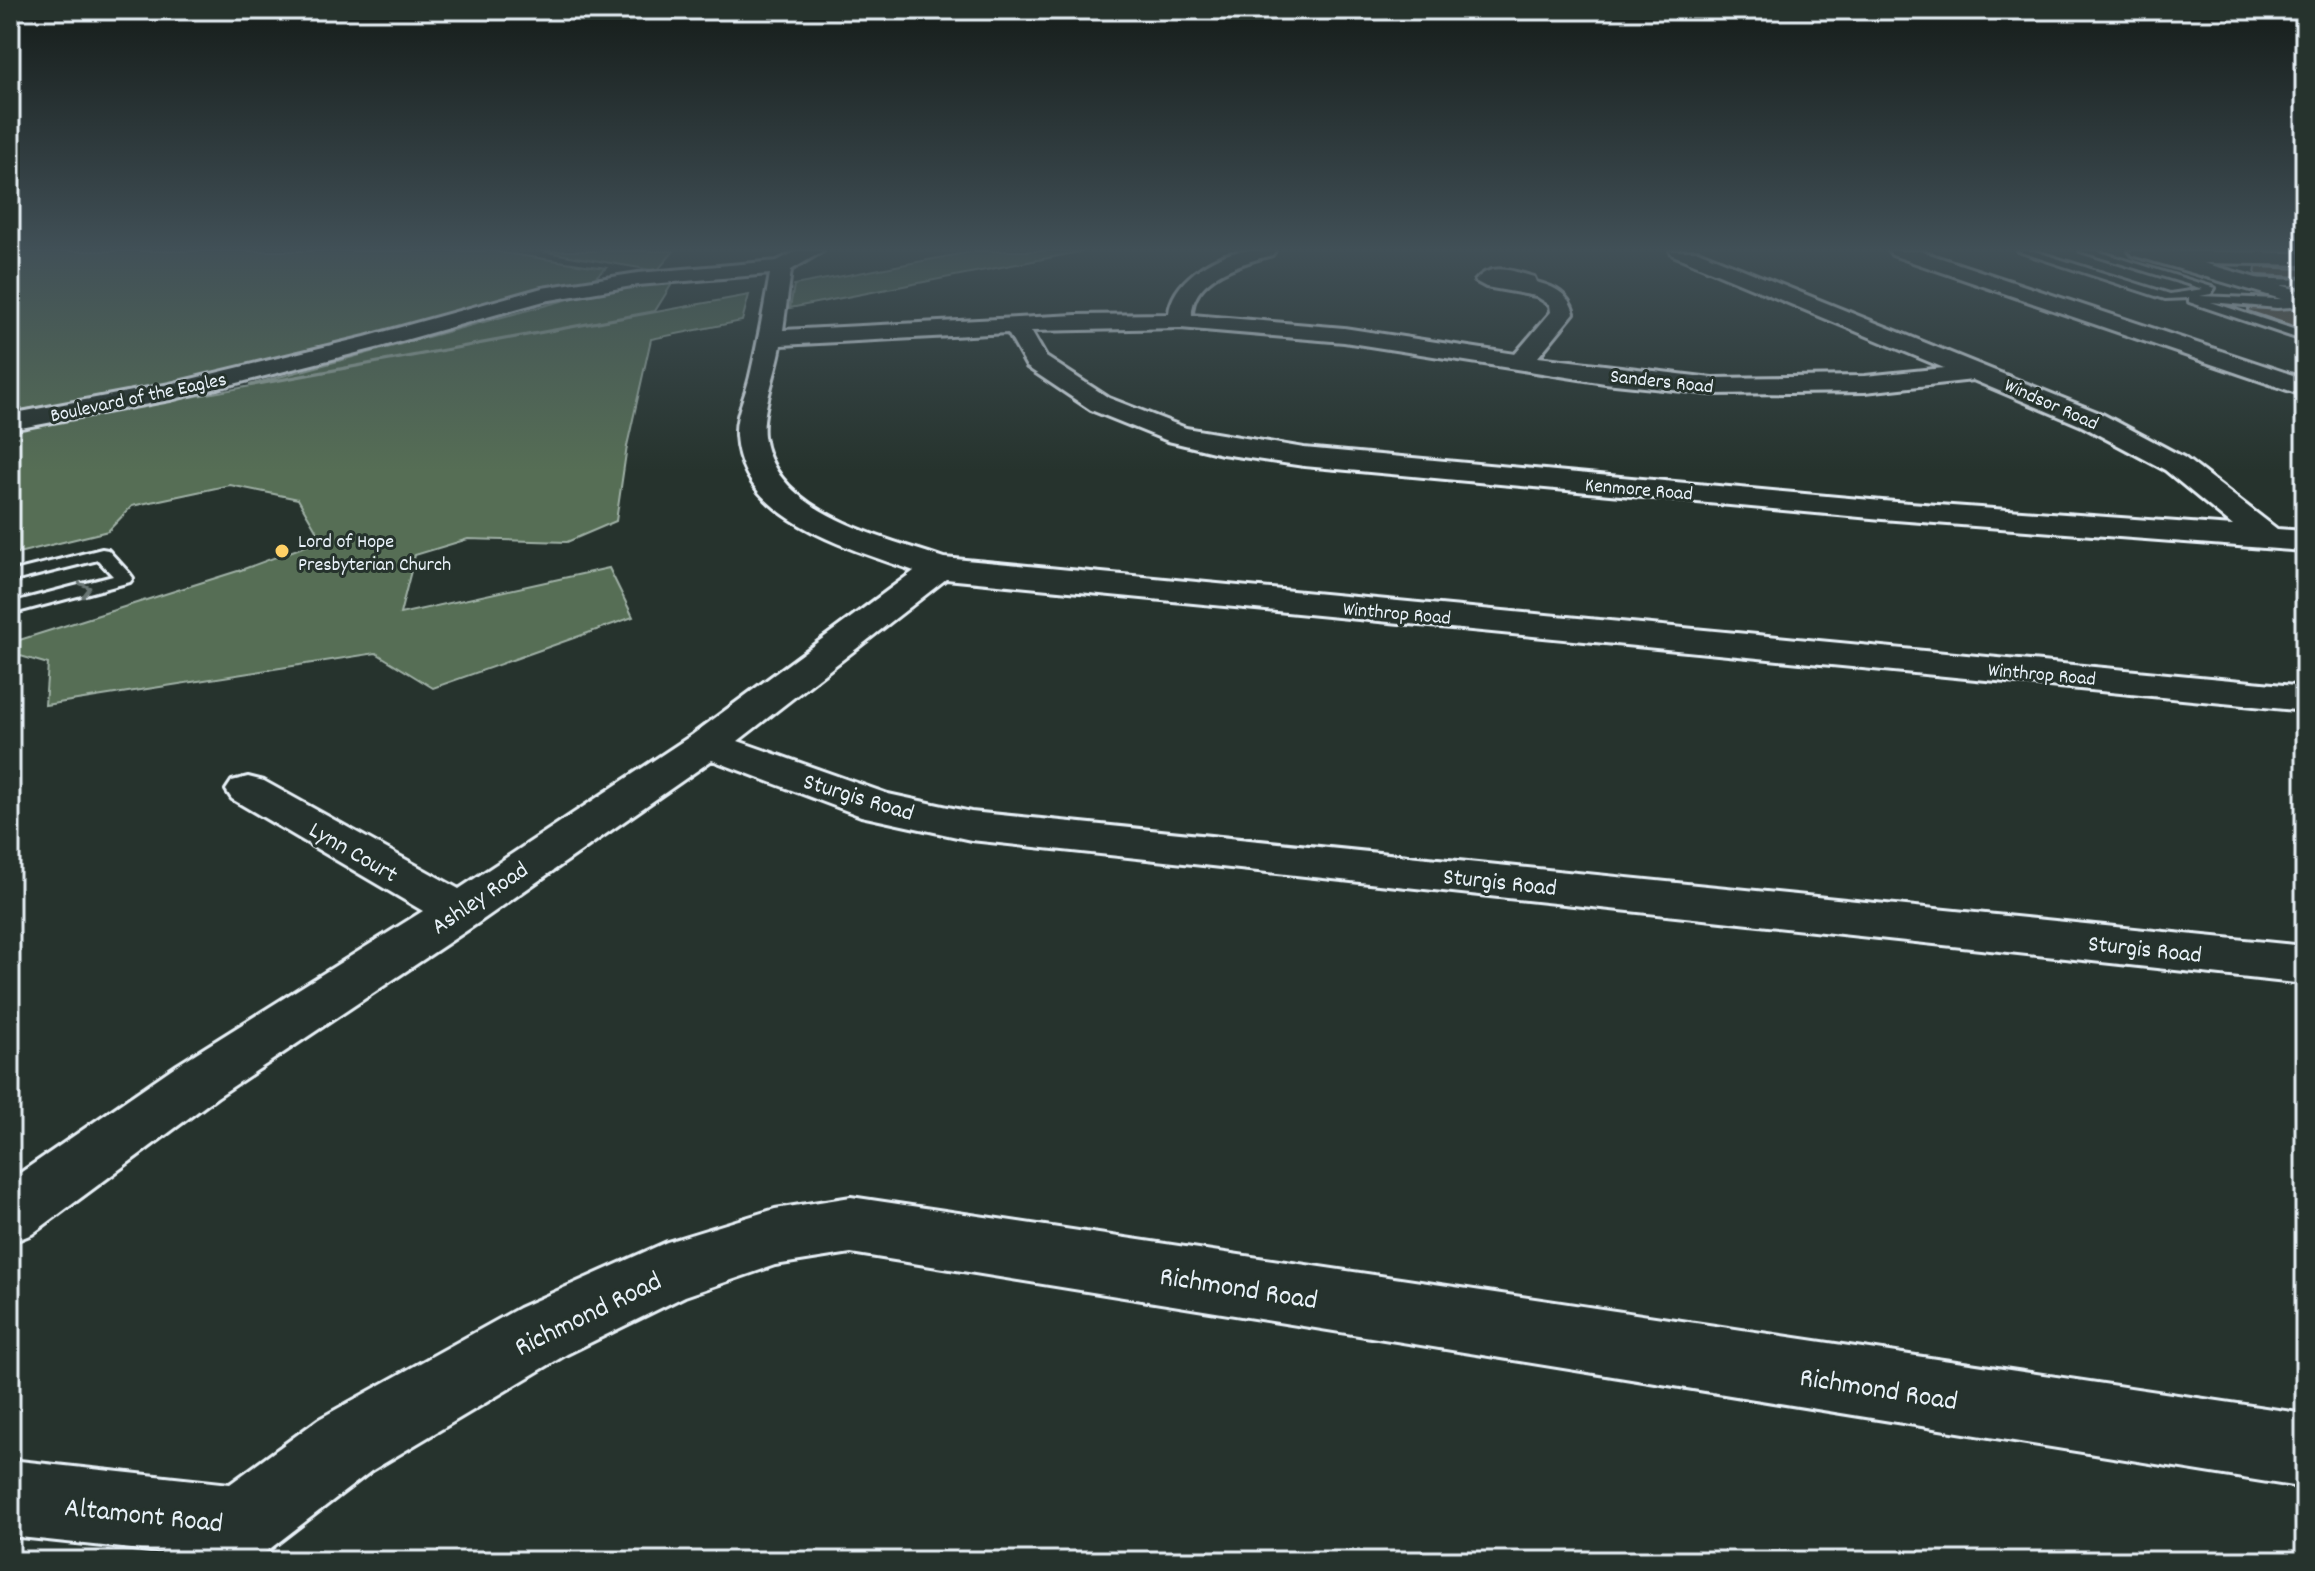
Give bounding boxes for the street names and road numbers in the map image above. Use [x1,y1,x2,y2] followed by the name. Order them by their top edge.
[1609,364,1715,402] street label: Sanders Road
[48,367,229,431] street label: Boulevard of the Eagles
[1999,373,2102,439] street label: Windsor Road
[1584,472,1694,510] street label: Kenmore Road
[1341,596,1452,634] street label: Winthrop Road
[1986,657,2097,695] street label: Winthrop Road
[799,766,918,832] street label: Sturgis Road
[302,814,403,893] street label: Lynn Court
[425,854,536,944] street label: Ashley Road
[1441,861,1558,907] street label: Sturgis Road
[2086,928,2203,974] street label: Sturgis Road
[1156,1259,1320,1323] street label: Richmond Road
[509,1264,670,1369] street label: Richmond Road
[1796,1360,1960,1424] street label: Richmond Road
[62,1490,225,1546] street label: Altamont Road

